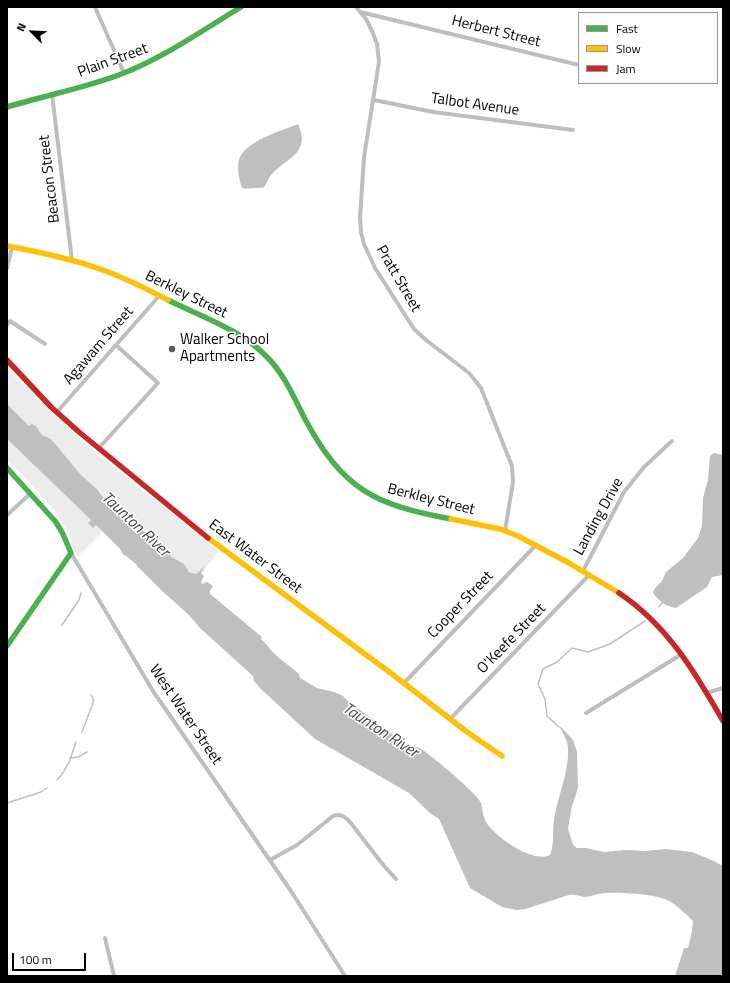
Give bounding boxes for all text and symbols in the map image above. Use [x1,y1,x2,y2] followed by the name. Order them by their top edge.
[12,12,52,52] north arrow
[450,12,542,52] street label: Herbert Street
[578,12,718,84] legend
[616,19,638,38] text: Fast
[12,20,30,34] text: N
[616,39,641,58] text: Slow
[76,40,150,82] street label: Plain Street
[616,59,636,78] text: Jam
[430,90,520,120] street label: Talbot Avenue
[36,134,64,224] street label: Beacon Street
[372,242,424,316] street label: Pratt Street
[142,267,230,323] street label: Berkley Street
[60,303,138,389] street label: Agawam Street
[180,331,269,366] place label: Walker School Apartments
[167,344,177,354] marker: Walker School Apartments
[570,475,628,559] street label: Landing Drive
[385,480,477,520] street label: Berkley Street
[97,489,173,561] water label: Taunton River
[205,516,305,598] street label: East Water Street
[424,568,498,642] street label: Cooper Street
[474,600,550,678] street label: O'Keefe Street
[145,662,225,768] street label: West Water Street
[339,699,421,763] water label: Taunton River
[14,945,88,971] scale bar
[19,950,52,969] text: 100 m

